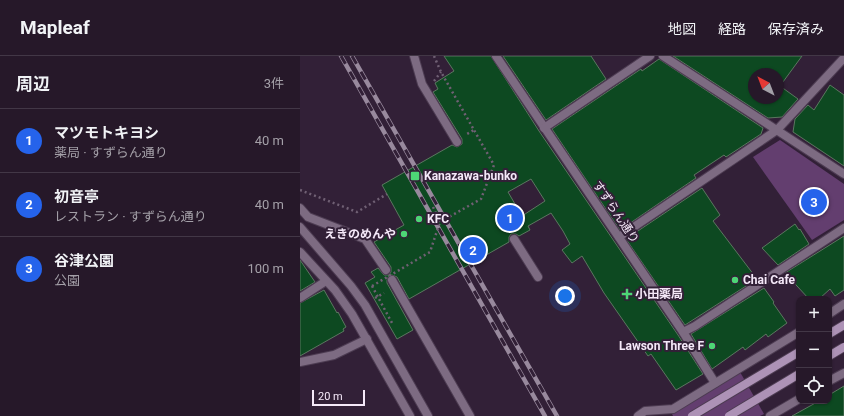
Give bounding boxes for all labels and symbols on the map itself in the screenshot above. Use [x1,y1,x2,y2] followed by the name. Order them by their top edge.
[748,68,784,104] north arrow
[424,169,517,183] place label: Kanazawa-bunko
[409,170,421,182] marker: Kanazawa-bunko
[590,178,642,246] street label: すずらん通り
[801,187,827,217] pin: 3
[497,203,523,233] pin: 1
[427,212,449,226] place label: KFC
[414,214,424,224] marker: KFC
[324,227,396,241] place label: えきのめんや
[399,229,409,239] marker: えきのめんや
[460,235,486,265] pin: 2
[743,273,796,287] place label: Chai Cafe
[730,275,740,285] marker: Chai Cafe
[555,286,575,306] your location
[635,287,683,301] place label: 小田薬局
[622,289,632,299] marker: 小田薬局
[619,339,704,353] place label: Lawson Three F
[707,341,717,351] marker: Lawson Three F
[312,388,365,407] scale bar

